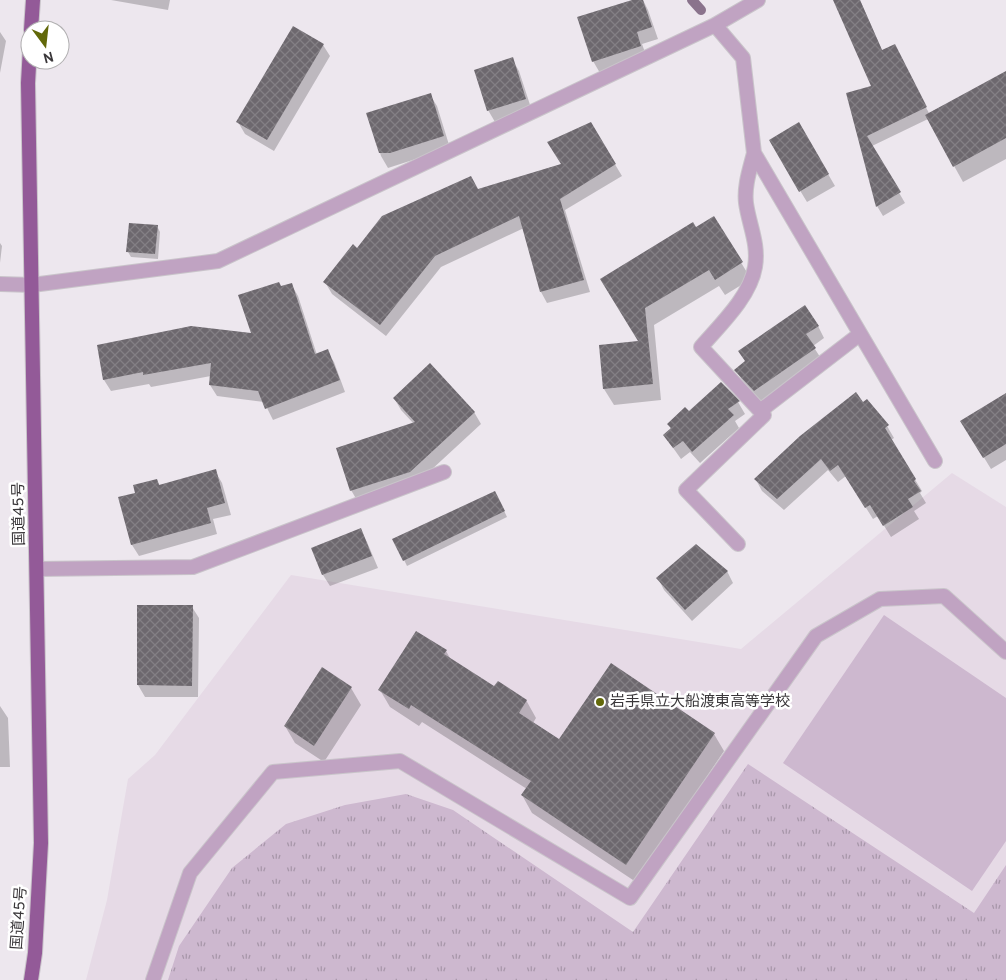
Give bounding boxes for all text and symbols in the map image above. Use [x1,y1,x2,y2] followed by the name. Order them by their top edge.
[20,20,70,70] north arrow
[41,47,55,66] text: N
[10,482,30,546] street label: 国道45号
[610,693,790,712] place label: 岩手県立大船渡東高等学校
[594,696,606,708] marker: 岩手県立大船渡東高等学校
[8,886,32,950] street label: 国道45号

